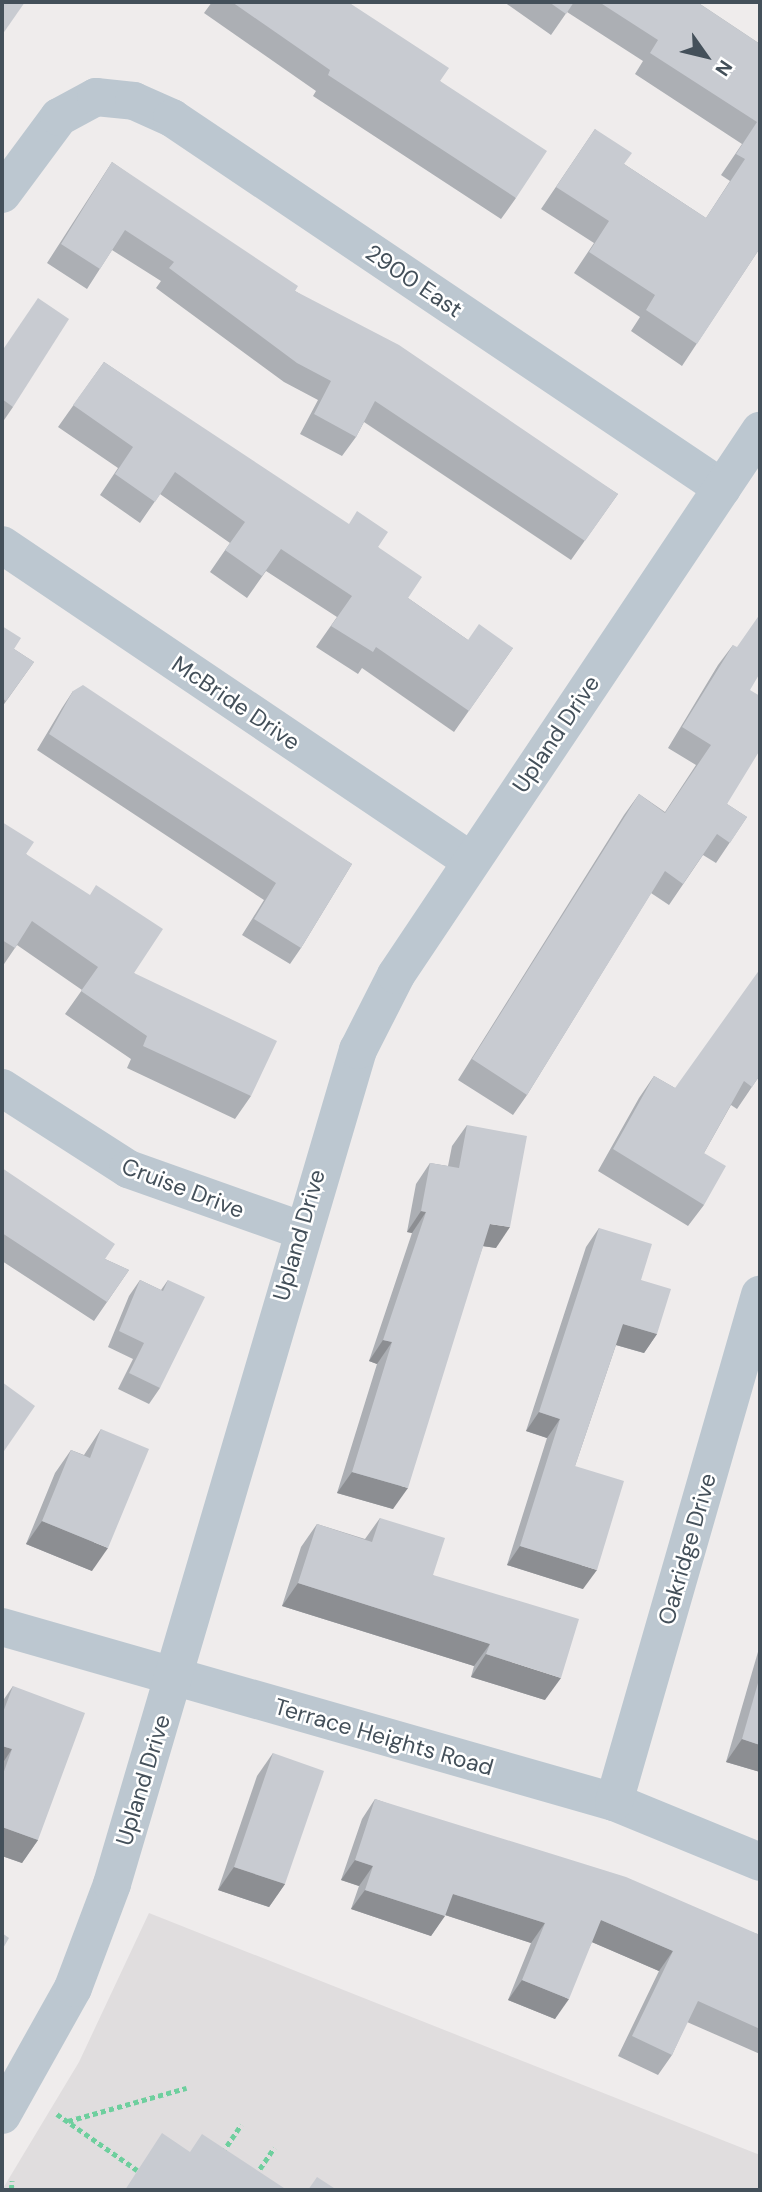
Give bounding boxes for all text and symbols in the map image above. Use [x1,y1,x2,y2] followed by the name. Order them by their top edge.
[671,21,741,91] north arrow
[710,55,738,81] text: N
[360,239,468,323] street label: 2900 East
[167,650,305,756] street label: McBride Drive
[507,670,605,798] street label: Upland Drive
[118,1152,248,1224] street label: Cruise Drive
[267,1166,331,1304] street label: Upland Drive
[652,1470,722,1628] street label: Oakridge Drive
[271,1693,497,1781] street label: Terrace Heights Road
[110,1711,176,1849] street label: Upland Drive

